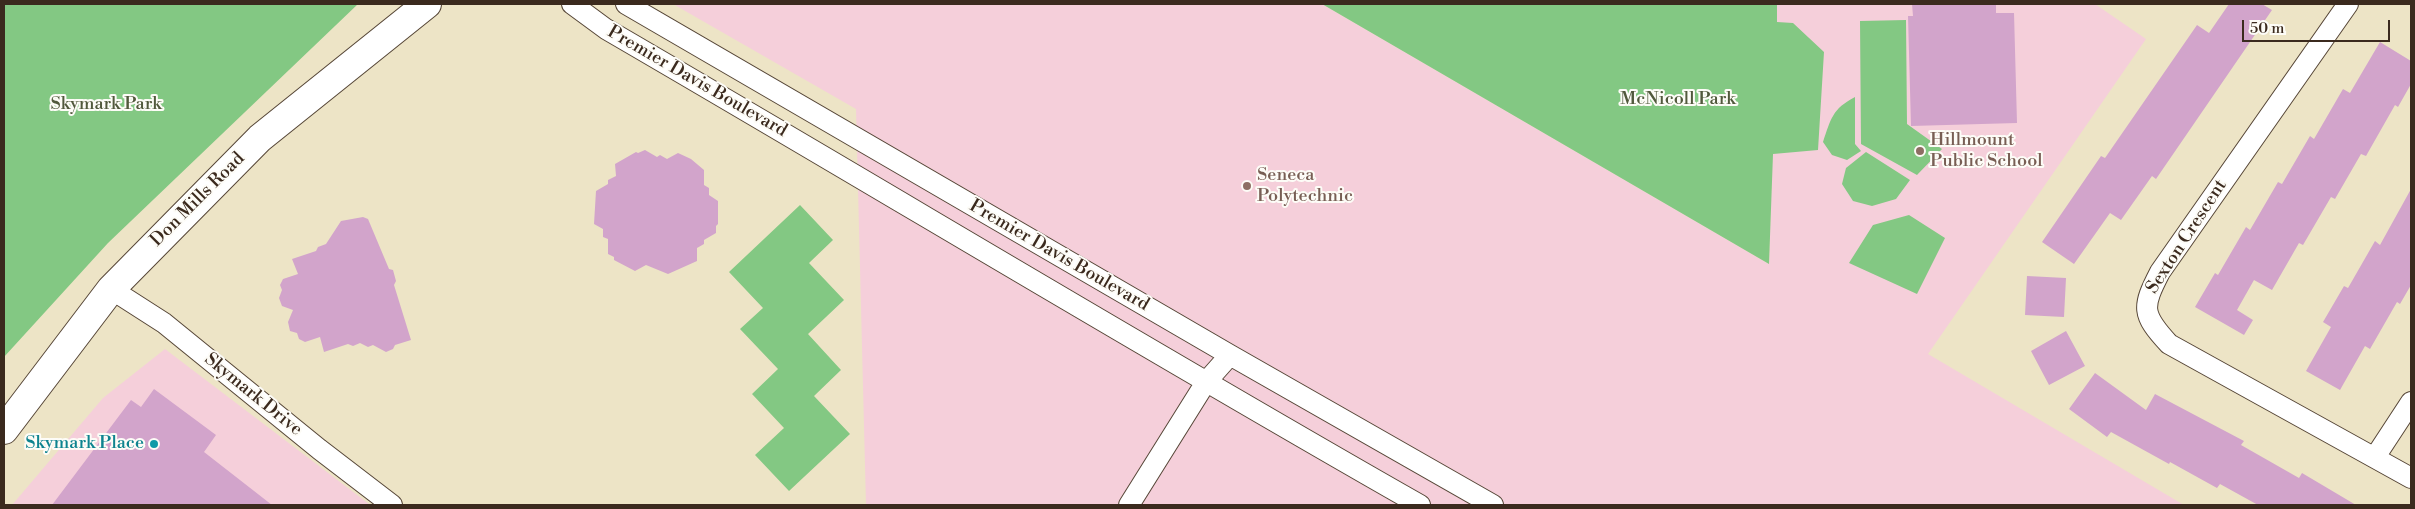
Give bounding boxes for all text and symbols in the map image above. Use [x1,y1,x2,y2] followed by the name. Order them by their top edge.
[2245,10,2392,42] scale bar
[2250,19,2284,38] text: 50 m
[603,22,791,142] street label: Premier Davis Boulevard
[1620,89,1736,111] park label: McNicoll Park
[50,94,162,116] park label: Skymark Park
[1930,130,2043,172] place label: Hillmount Public School
[1914,145,1926,157] marker: Hillmount Public School
[146,148,250,252] street label: Don Mills Road
[1257,165,1353,208] place label: Seneca Polytechnic
[2142,176,2232,298] street label: Sexton Crescent
[1241,180,1253,192] marker: Seneca Polytechnic
[965,196,1153,316] street label: Premier Davis Boulevard
[200,349,306,441] street label: Skymark Drive
[25,433,144,455] place label: Skymark Place
[148,438,160,450] marker: Skymark Place

